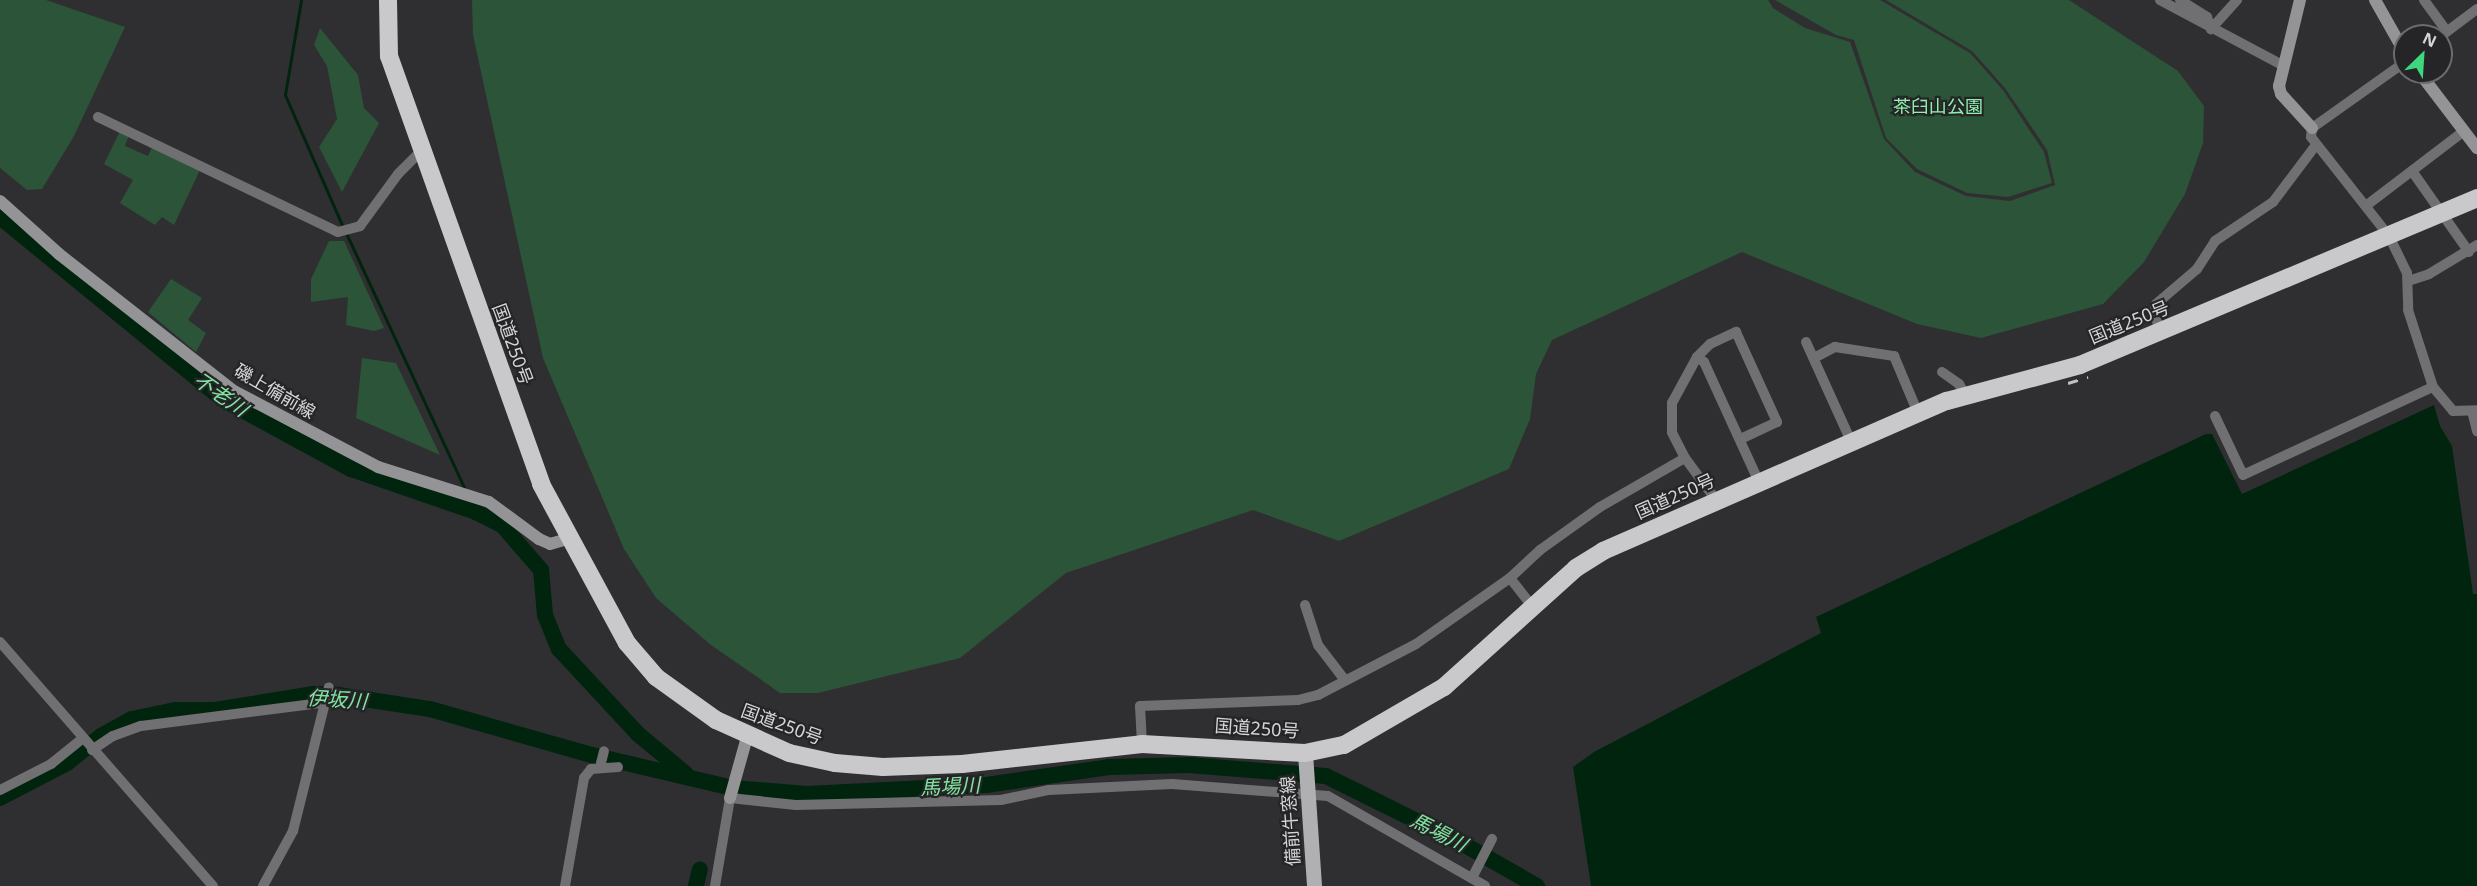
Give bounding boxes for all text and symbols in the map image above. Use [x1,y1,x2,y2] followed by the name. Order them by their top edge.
[2393,24,2453,84] north arrow
[2419,27,2440,52] text: N
[1893,95,1983,117] park label: 茶臼山公園
[2086,296,2172,348] street label: 国道250号
[488,300,538,388] street label: 国道250号
[231,359,319,423] street label: 磯上備前線
[190,367,252,421] water label: 不老川
[1632,469,1718,523] street label: 国道250号
[306,685,368,713] water label: 伊坂川
[738,699,826,749] street label: 国道250号
[1214,714,1300,742] street label: 国道250号
[919,772,981,800] water label: 馬場川
[1276,775,1304,867] street label: 備前牛窓線
[1407,808,1471,856] water label: 馬場川

